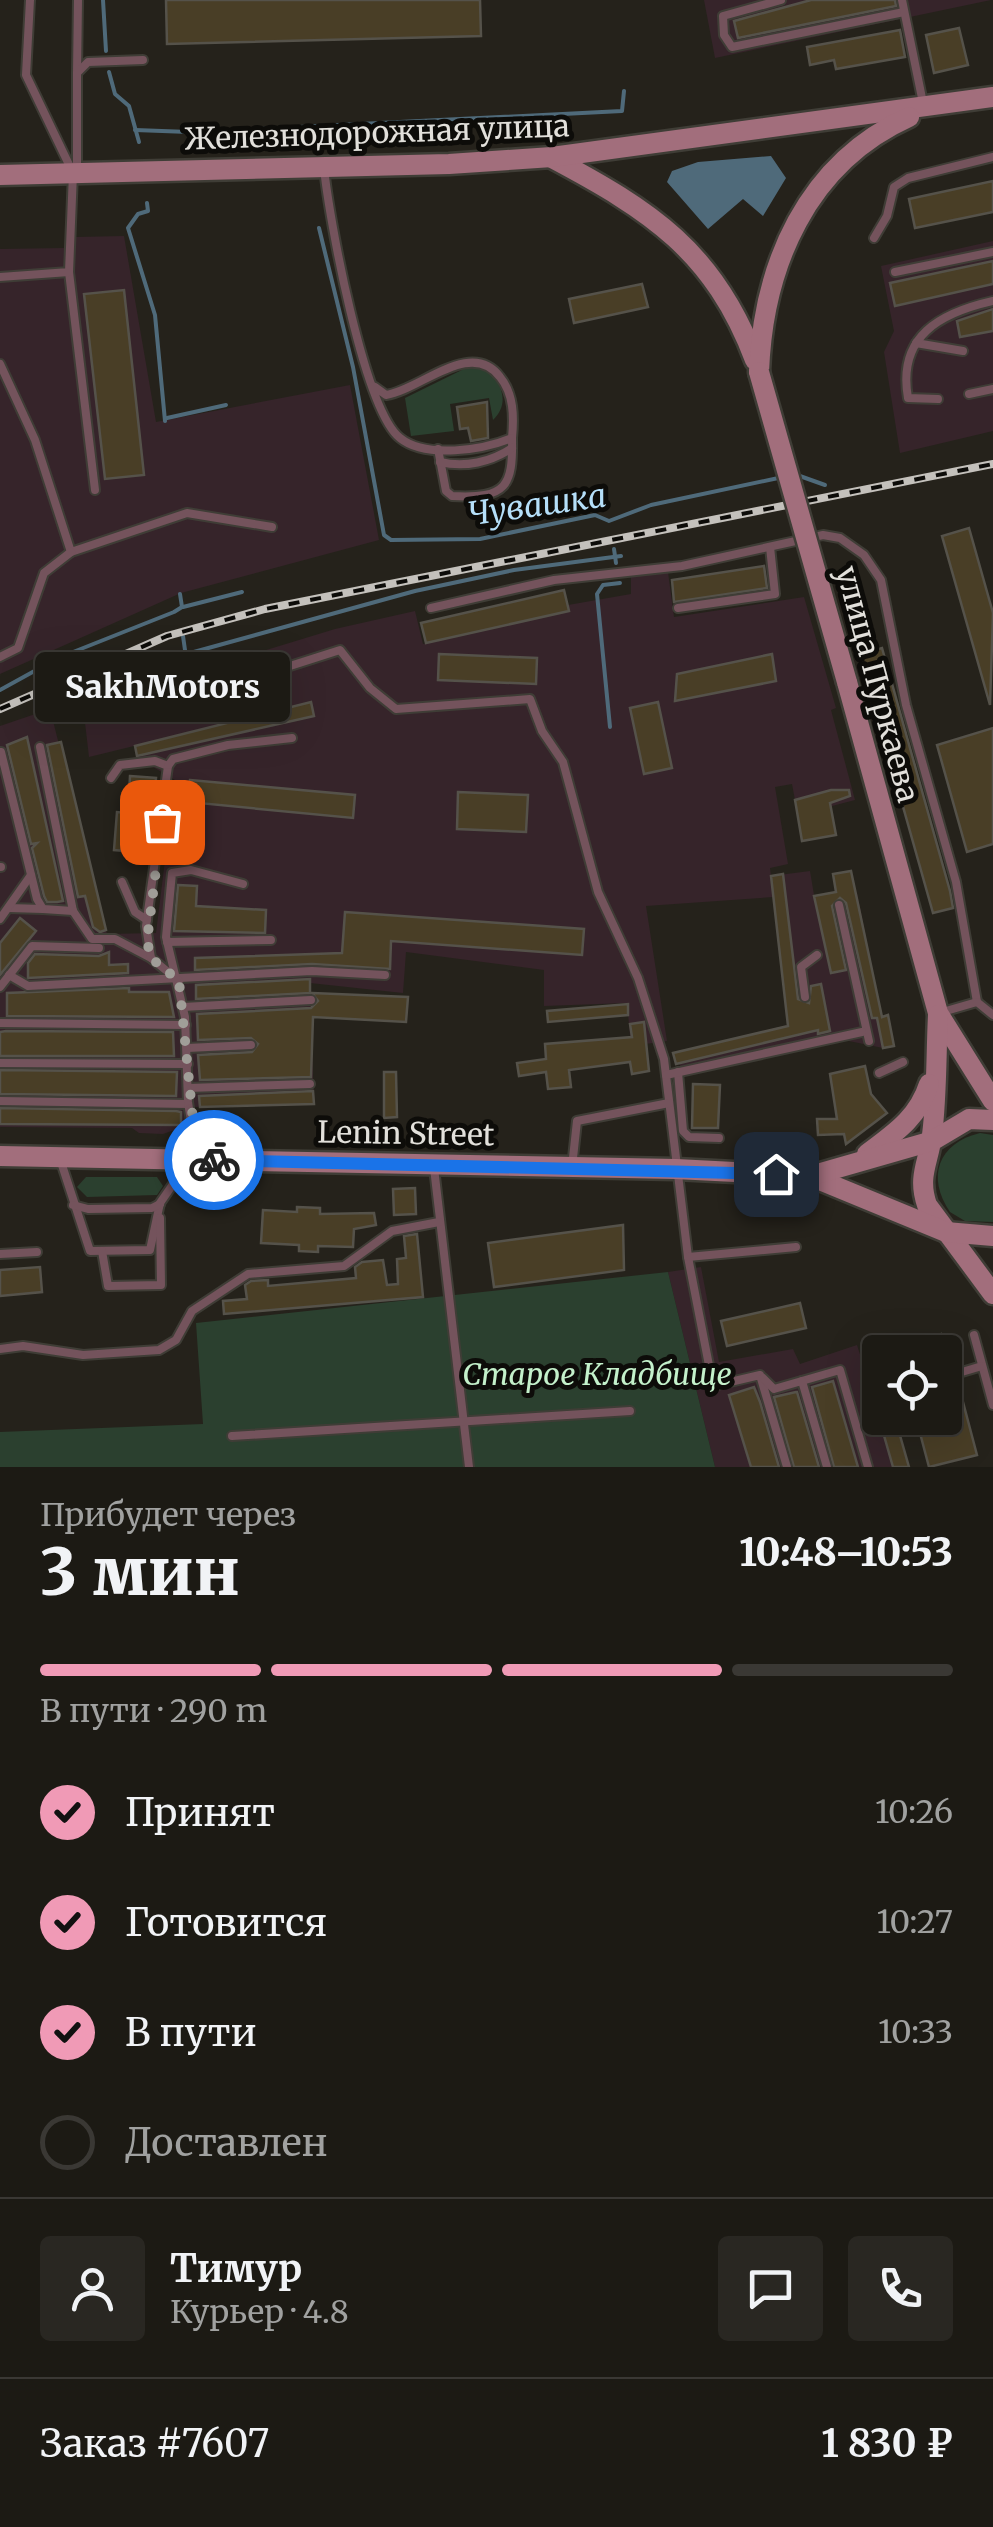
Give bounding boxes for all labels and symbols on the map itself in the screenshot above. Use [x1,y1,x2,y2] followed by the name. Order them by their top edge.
[184,106,570,158] street label: Железнодорожная улица
[465,476,609,534] water label: Чувашка
[828,562,928,806] street label: улица Пуркаева
[34,652,290,722] callout: SakhMotors
[120,780,205,865] pin
[164,1110,264,1210] courier
[317,1112,495,1154] street label: Lenin Street
[734,1132,819,1217] pin
[462,1355,732,1393] park label: Старое Кладбище

